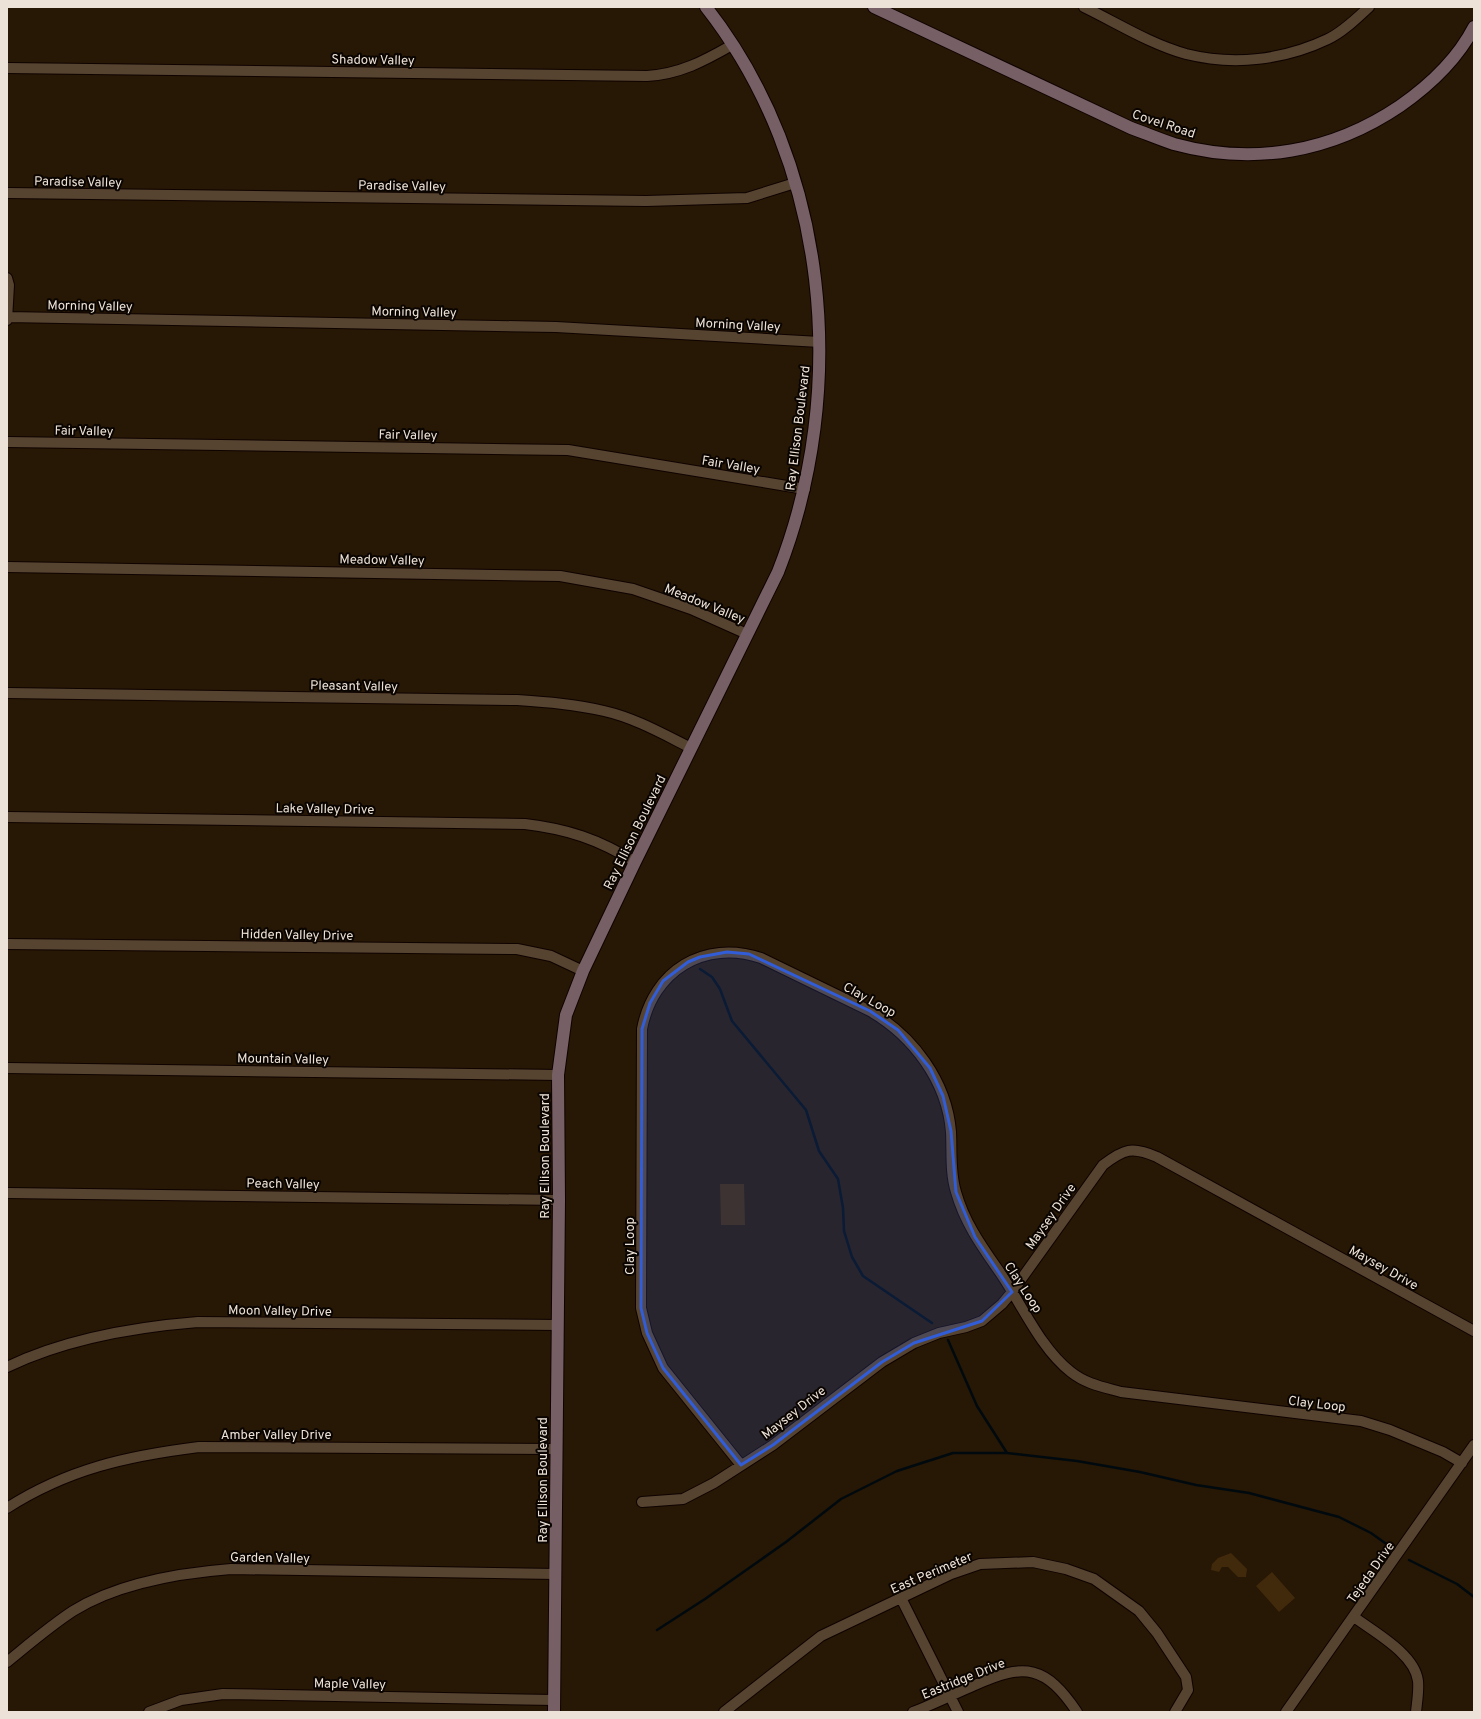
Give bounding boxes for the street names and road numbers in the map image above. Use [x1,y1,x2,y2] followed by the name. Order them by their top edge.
[331,52,415,70] street label: Shadow Valley
[1130,107,1197,143] street label: Covel Road
[34,174,122,192] street label: Paradise Valley
[358,178,446,196] street label: Paradise Valley
[47,298,133,316] street label: Morning Valley
[371,304,457,322] street label: Morning Valley
[695,316,781,336] street label: Morning Valley
[783,365,815,492] street label: Ray Ellison Boulevard
[54,423,114,441] street label: Fair Valley
[378,427,438,445] street label: Fair Valley
[700,453,761,478] street label: Fair Valley
[339,552,425,570] street label: Meadow Valley
[662,581,747,628] street label: Meadow Valley
[310,678,398,696] street label: Pleasant Valley
[601,773,670,893] street label: Ray Ellison Boulevard
[275,801,375,819] street label: Lake Valley Drive
[240,927,353,945] street label: Hidden Valley Drive
[840,980,898,1022] street label: Clay Loop
[237,1051,329,1069] street label: Mountain Valley
[538,1093,554,1219] street label: Ray Ellison Boulevard
[246,1176,320,1194] street label: Peach Valley
[1023,1181,1080,1253] street label: Maysey Drive
[623,1217,639,1275] street label: Clay Loop
[1346,1243,1421,1294] street label: Maysey Drive
[1000,1259,1045,1317] street label: Clay Loop
[228,1303,332,1321] street label: Moon Valley Drive
[759,1384,829,1444] street label: Maysey Drive
[1287,1394,1346,1416] street label: Clay Loop
[536,1417,552,1543] street label: Ray Ellison Boulevard
[221,1428,331,1444] street label: Amber Valley Drive
[1344,1539,1399,1607] street label: Tejeda Drive
[889,1549,975,1598] street label: East Perimeter
[230,1550,310,1568] street label: Garden Valley
[920,1656,1008,1704] street label: Eastridge Drive
[314,1676,386,1694] street label: Maple Valley

